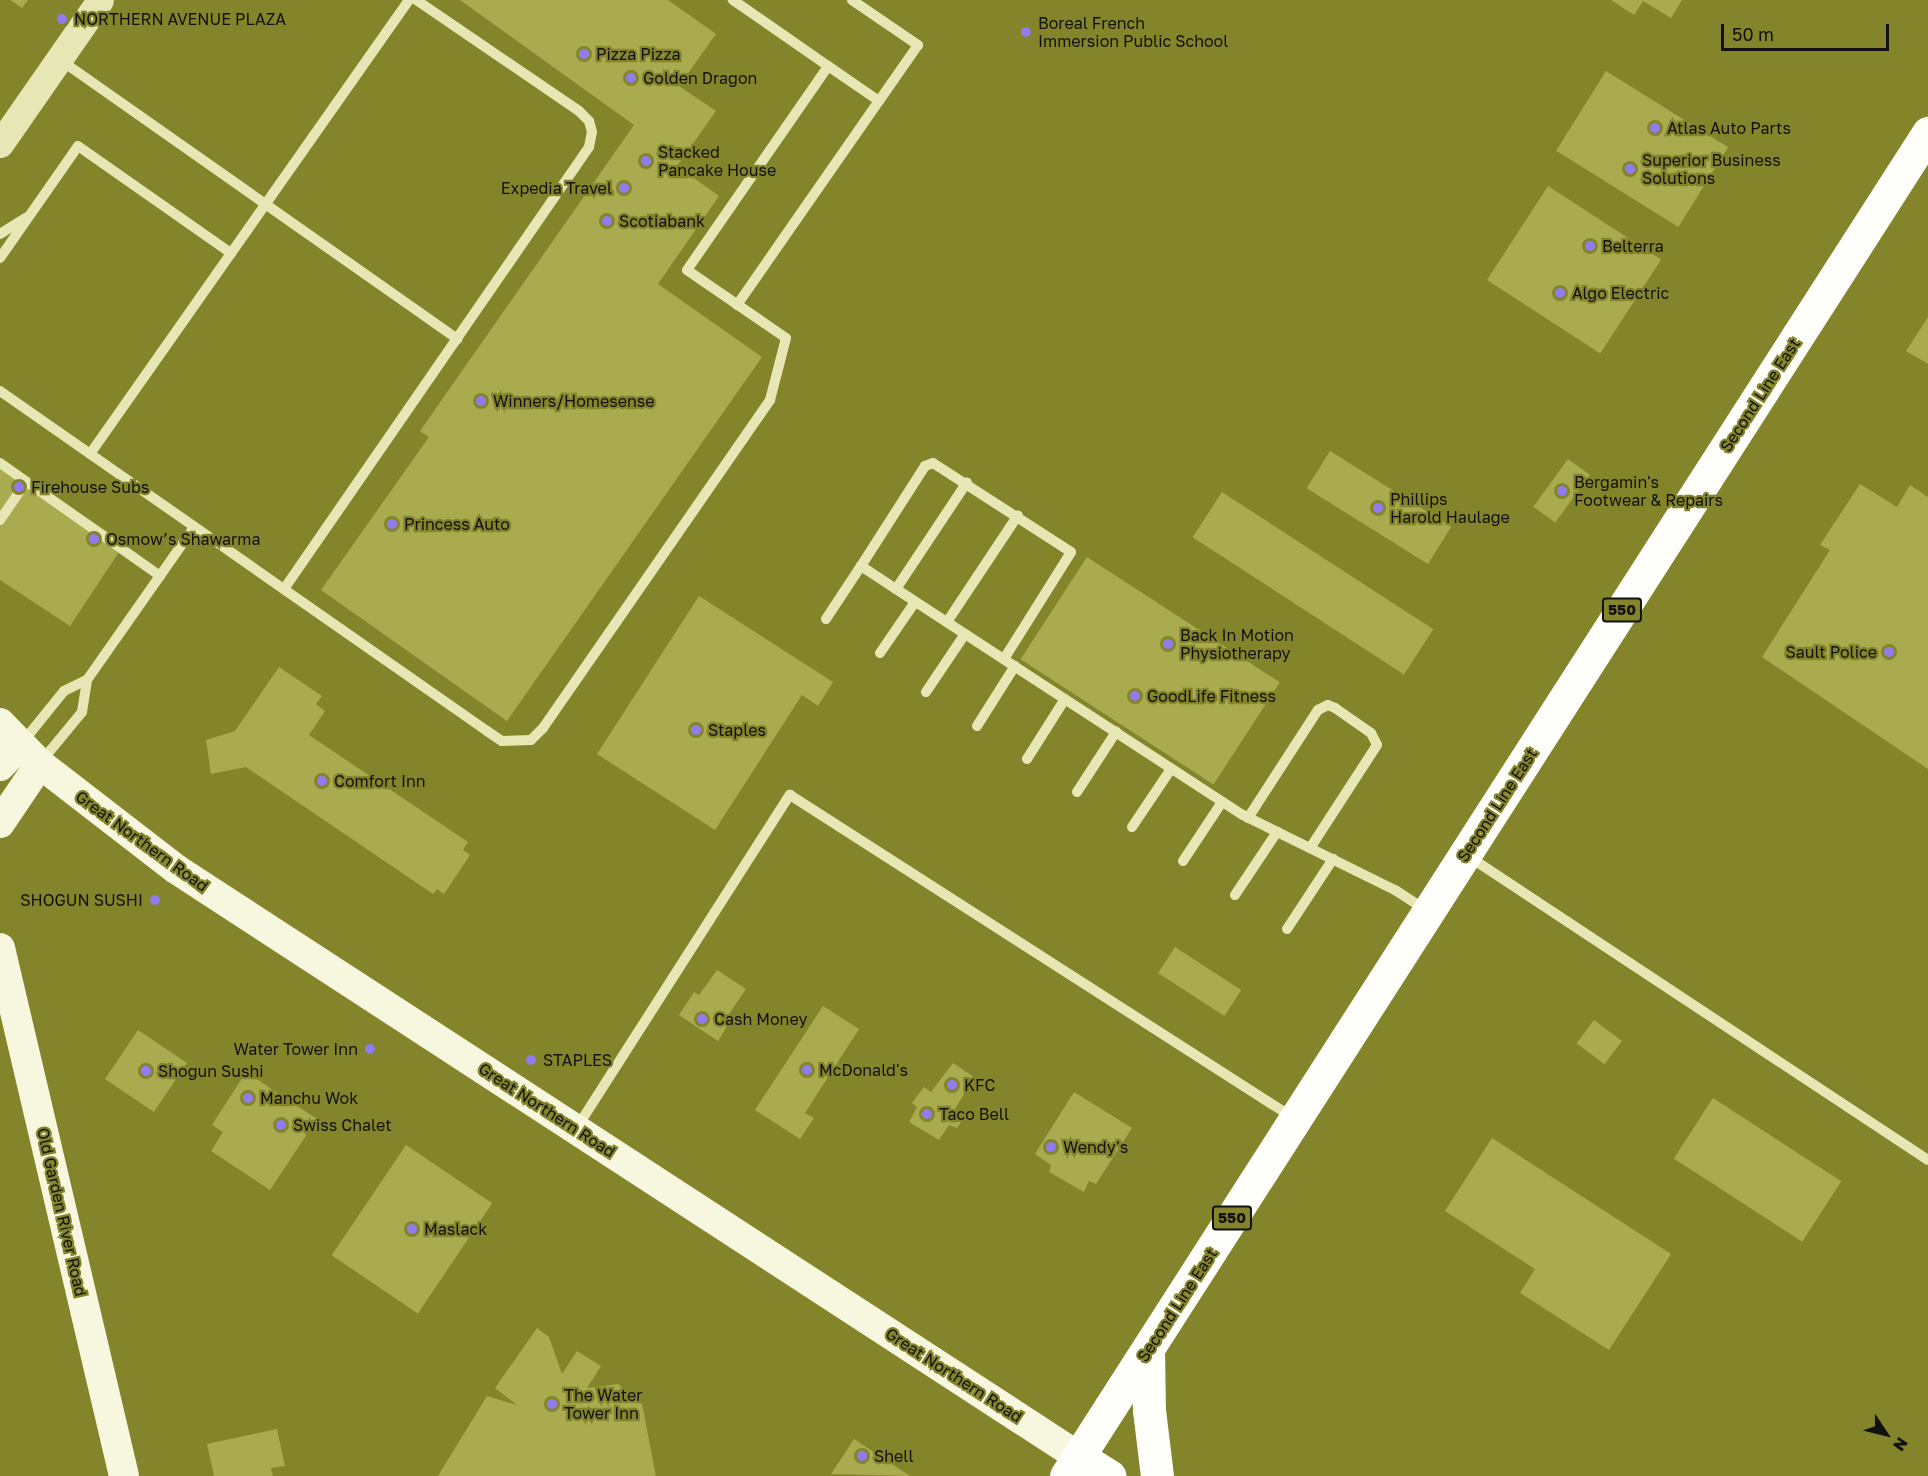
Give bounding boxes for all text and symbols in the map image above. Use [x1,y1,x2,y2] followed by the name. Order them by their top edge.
[74,9,286,29] place label: NORTHERN AVENUE PLAZA
[55,12,69,26] marker: NORTHERN AVENUE PLAZA
[1724,12,1892,50] scale bar
[1038,13,1228,51] place label: Boreal French Immersion Public School
[1732,23,1774,45] text: 50 m
[1019,25,1033,39] marker: Boreal French Immersion Public School
[596,44,681,64] place label: Pizza Pizza
[577,47,591,61] marker: Pizza Pizza
[643,68,757,88] place label: Golden Dragon
[624,71,638,85] marker: Golden Dragon
[1667,118,1791,138] place label: Atlas Auto Parts
[1648,121,1662,135] marker: Atlas Auto Parts
[658,142,776,180] place label: Stacked Pancake House
[1642,150,1781,188] place label: Superior Business Solutions
[639,154,653,168] marker: Stacked Pancake House
[1623,162,1637,176] marker: Superior Business Solutions
[501,178,612,198] place label: Expedia Travel
[617,181,631,195] marker: Expedia Travel
[619,211,705,231] place label: Scotiabank
[600,214,614,228] marker: Scotiabank
[1602,236,1664,256] place label: Belterra
[1583,239,1597,253] marker: Belterra
[1572,283,1669,303] place label: Algo Electric
[1553,286,1567,300] marker: Algo Electric
[1716,335,1804,455] street label: Second Line East
[493,391,655,411] place label: Winners/Homesense
[474,394,488,408] marker: Winners/Homesense
[1574,472,1723,510] place label: Bergamin's Footwear & Repairs
[31,477,149,497] place label: Firehouse Subs
[12,480,26,494] marker: Firehouse Subs
[1555,484,1569,498] marker: Bergamin's Footwear & Repairs
[1390,489,1510,527] place label: Phillips Harold Haulage
[1371,501,1385,515] marker: Phillips Harold Haulage
[404,514,510,534] place label: Princess Auto
[385,517,399,531] marker: Princess Auto
[106,529,261,549] place label: Osmow’s Shawarma
[87,532,101,546] marker: Osmow’s Shawarma
[1601,598,1643,622] road number: 550
[1180,625,1294,663] place label: Back In Motion Physiotherapy
[1161,637,1175,651] marker: Back In Motion Physiotherapy
[1786,642,1877,662] place label: Sault Police
[1882,645,1896,659] marker: Sault Police
[1147,686,1276,706] place label: GoodLife Fitness
[1128,689,1142,703] marker: GoodLife Fitness
[708,720,766,740] place label: Staples
[689,723,703,737] marker: Staples
[1453,745,1541,865] street label: Second Line East
[334,771,426,791] place label: Comfort Inn
[315,774,329,788] marker: Comfort Inn
[72,786,212,896] street label: Great Northern Road
[20,890,143,910] place label: SHOGUN SUSHI
[148,893,162,907] marker: SHOGUN SUSHI
[714,1009,807,1029] place label: Cash Money
[695,1012,709,1026] marker: Cash Money
[234,1039,358,1059] place label: Water Tower Inn
[363,1042,377,1056] marker: Water Tower Inn
[543,1050,612,1070] place label: STAPLES
[524,1053,538,1067] marker: STAPLES
[475,1059,619,1161] street label: Great Northern Road
[819,1060,908,1080] place label: McDonald's
[158,1061,264,1081] place label: Shogun Sushi
[800,1063,814,1077] marker: McDonald's
[139,1064,153,1078] marker: Shogun Sushi
[964,1075,995,1095] place label: KFC
[945,1078,959,1092] marker: KFC
[260,1088,358,1108] place label: Manchu Wok
[241,1091,255,1105] marker: Manchu Wok
[939,1104,1009,1124] place label: Taco Bell
[920,1107,934,1121] marker: Taco Bell
[293,1115,392,1135] place label: Swiss Chalet
[274,1118,288,1132] marker: Swiss Chalet
[33,1126,91,1298] street label: Old Garden River Road
[1063,1137,1128,1157] place label: Wendy's
[1044,1140,1058,1154] marker: Wendy's
[1211,1206,1253,1230] road number: 550
[424,1219,487,1239] place label: Maslack
[405,1222,419,1236] marker: Maslack
[1133,1245,1221,1365] street label: Second Line East
[882,1324,1026,1426] street label: Great Northern Road
[564,1385,643,1423] place label: The Water Tower Inn
[545,1397,559,1411] marker: The Water Tower Inn
[1856,1404,1916,1464] north arrow
[1889,1434,1912,1455] text: N
[874,1446,914,1466] place label: Shell
[855,1449,869,1463] marker: Shell

